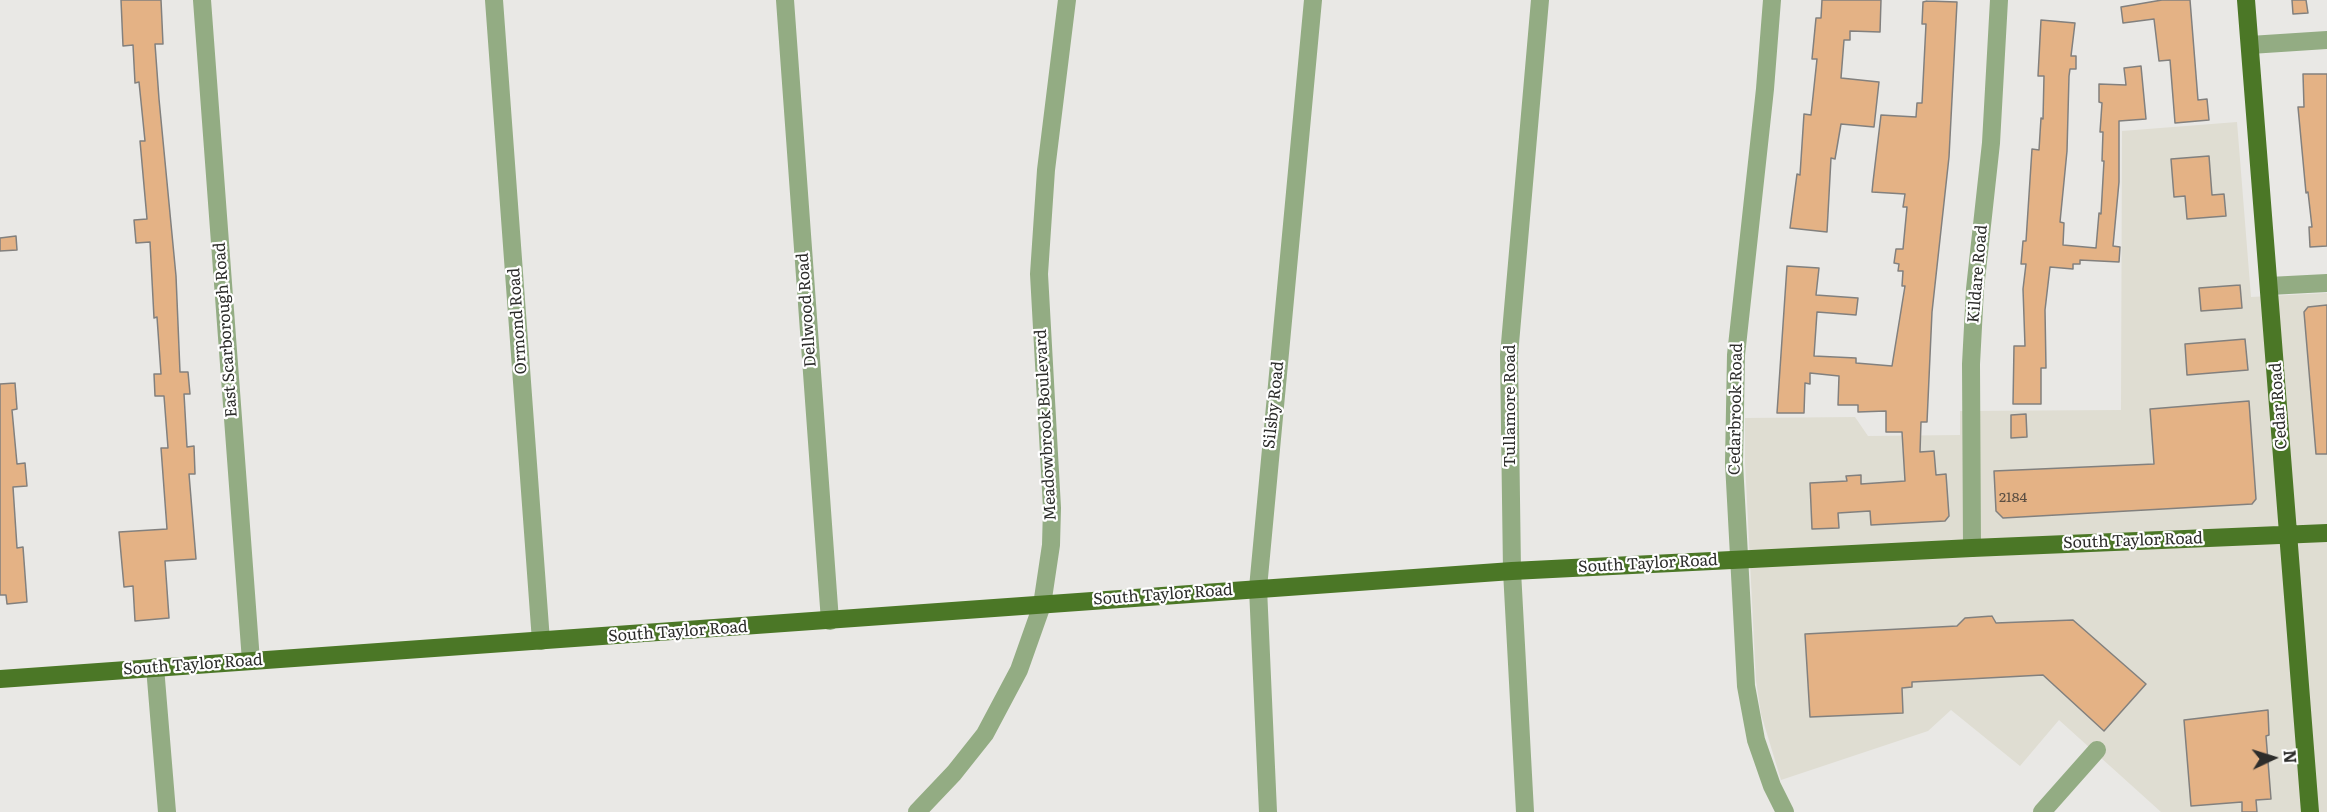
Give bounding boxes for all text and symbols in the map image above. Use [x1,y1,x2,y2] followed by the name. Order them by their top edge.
[1964,224,1992,324] street label: Kildare Road
[210,242,242,418] street label: East Scarborough Road
[793,252,821,368] street label: Dellwood Road
[505,267,531,375] street label: Ormond Road
[1031,329,1061,521] street label: Meadowbrook Boulevard
[1725,343,1747,475] street label: Cedarbrook Road
[1500,344,1520,468] street label: Tullamore Road
[1260,360,1288,450] street label: Silsby Road
[2266,362,2292,450] street label: Cedar Road
[1999,490,2027,506] house number: 2184
[2063,529,2203,553] street label: South Taylor Road
[1578,551,1718,577] street label: South Taylor Road
[1093,581,1233,609] street label: South Taylor Road
[608,618,748,646] street label: South Taylor Road
[123,651,263,679] street label: South Taylor Road
[2243,728,2303,788] north arrow
[2279,749,2303,764] text: N

